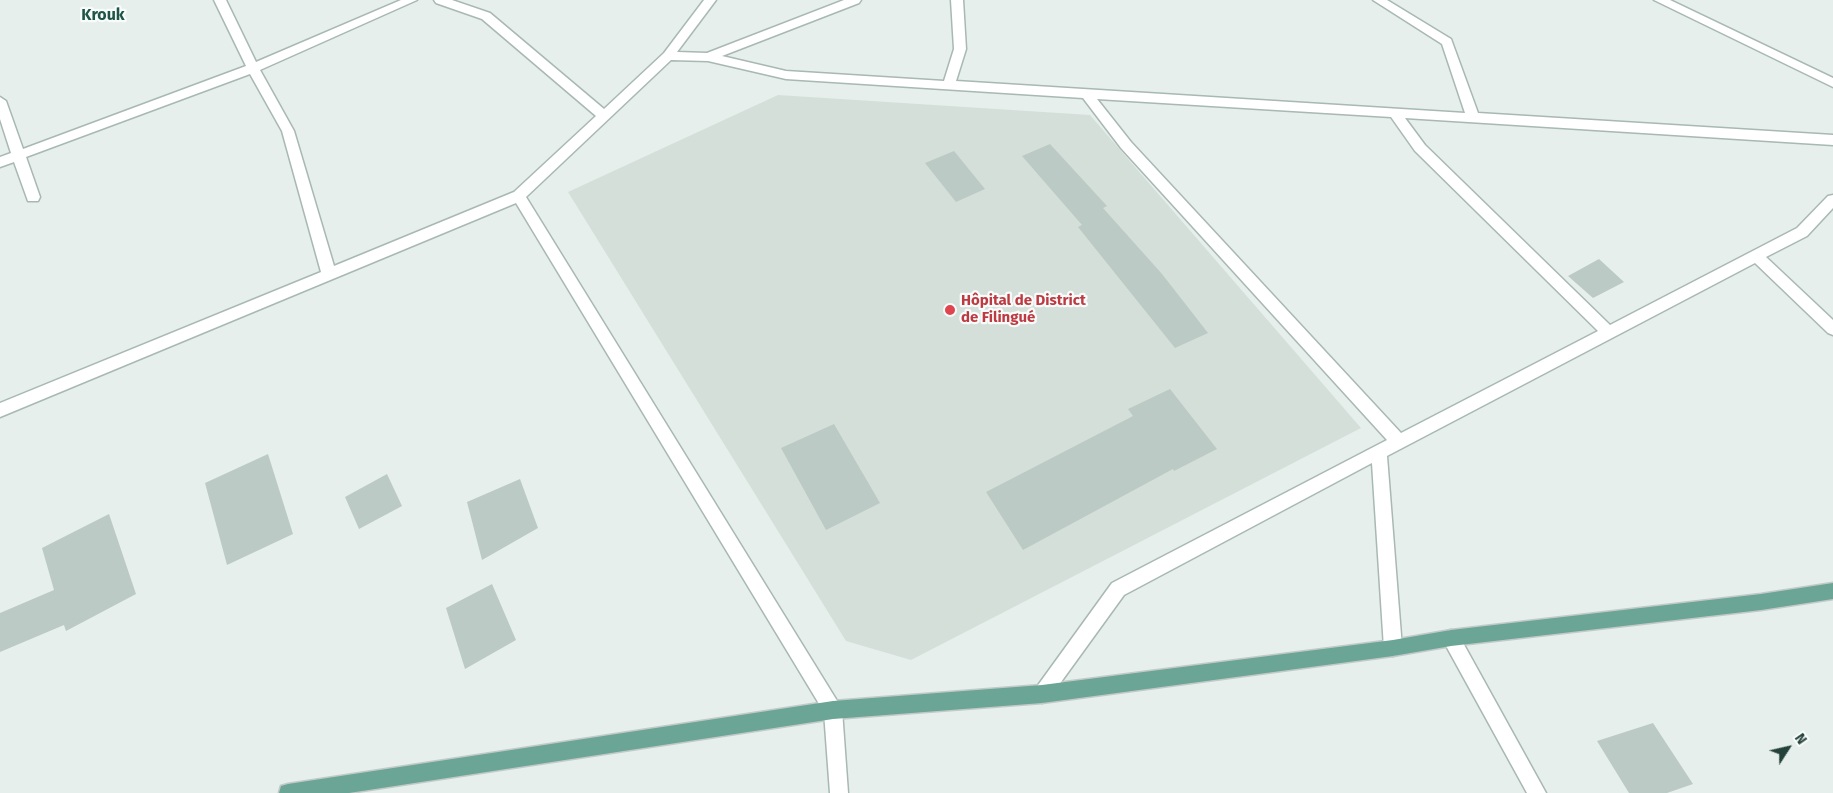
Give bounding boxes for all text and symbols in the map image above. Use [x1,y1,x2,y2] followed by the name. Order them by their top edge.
[81,6,125,26] district label: Krouk
[961,292,1086,327] place label: Hôpital de District de Filingué
[943,303,957,317] marker: Hôpital de District de Filingué
[1763,723,1813,773] north arrow
[1791,730,1810,748] text: N

